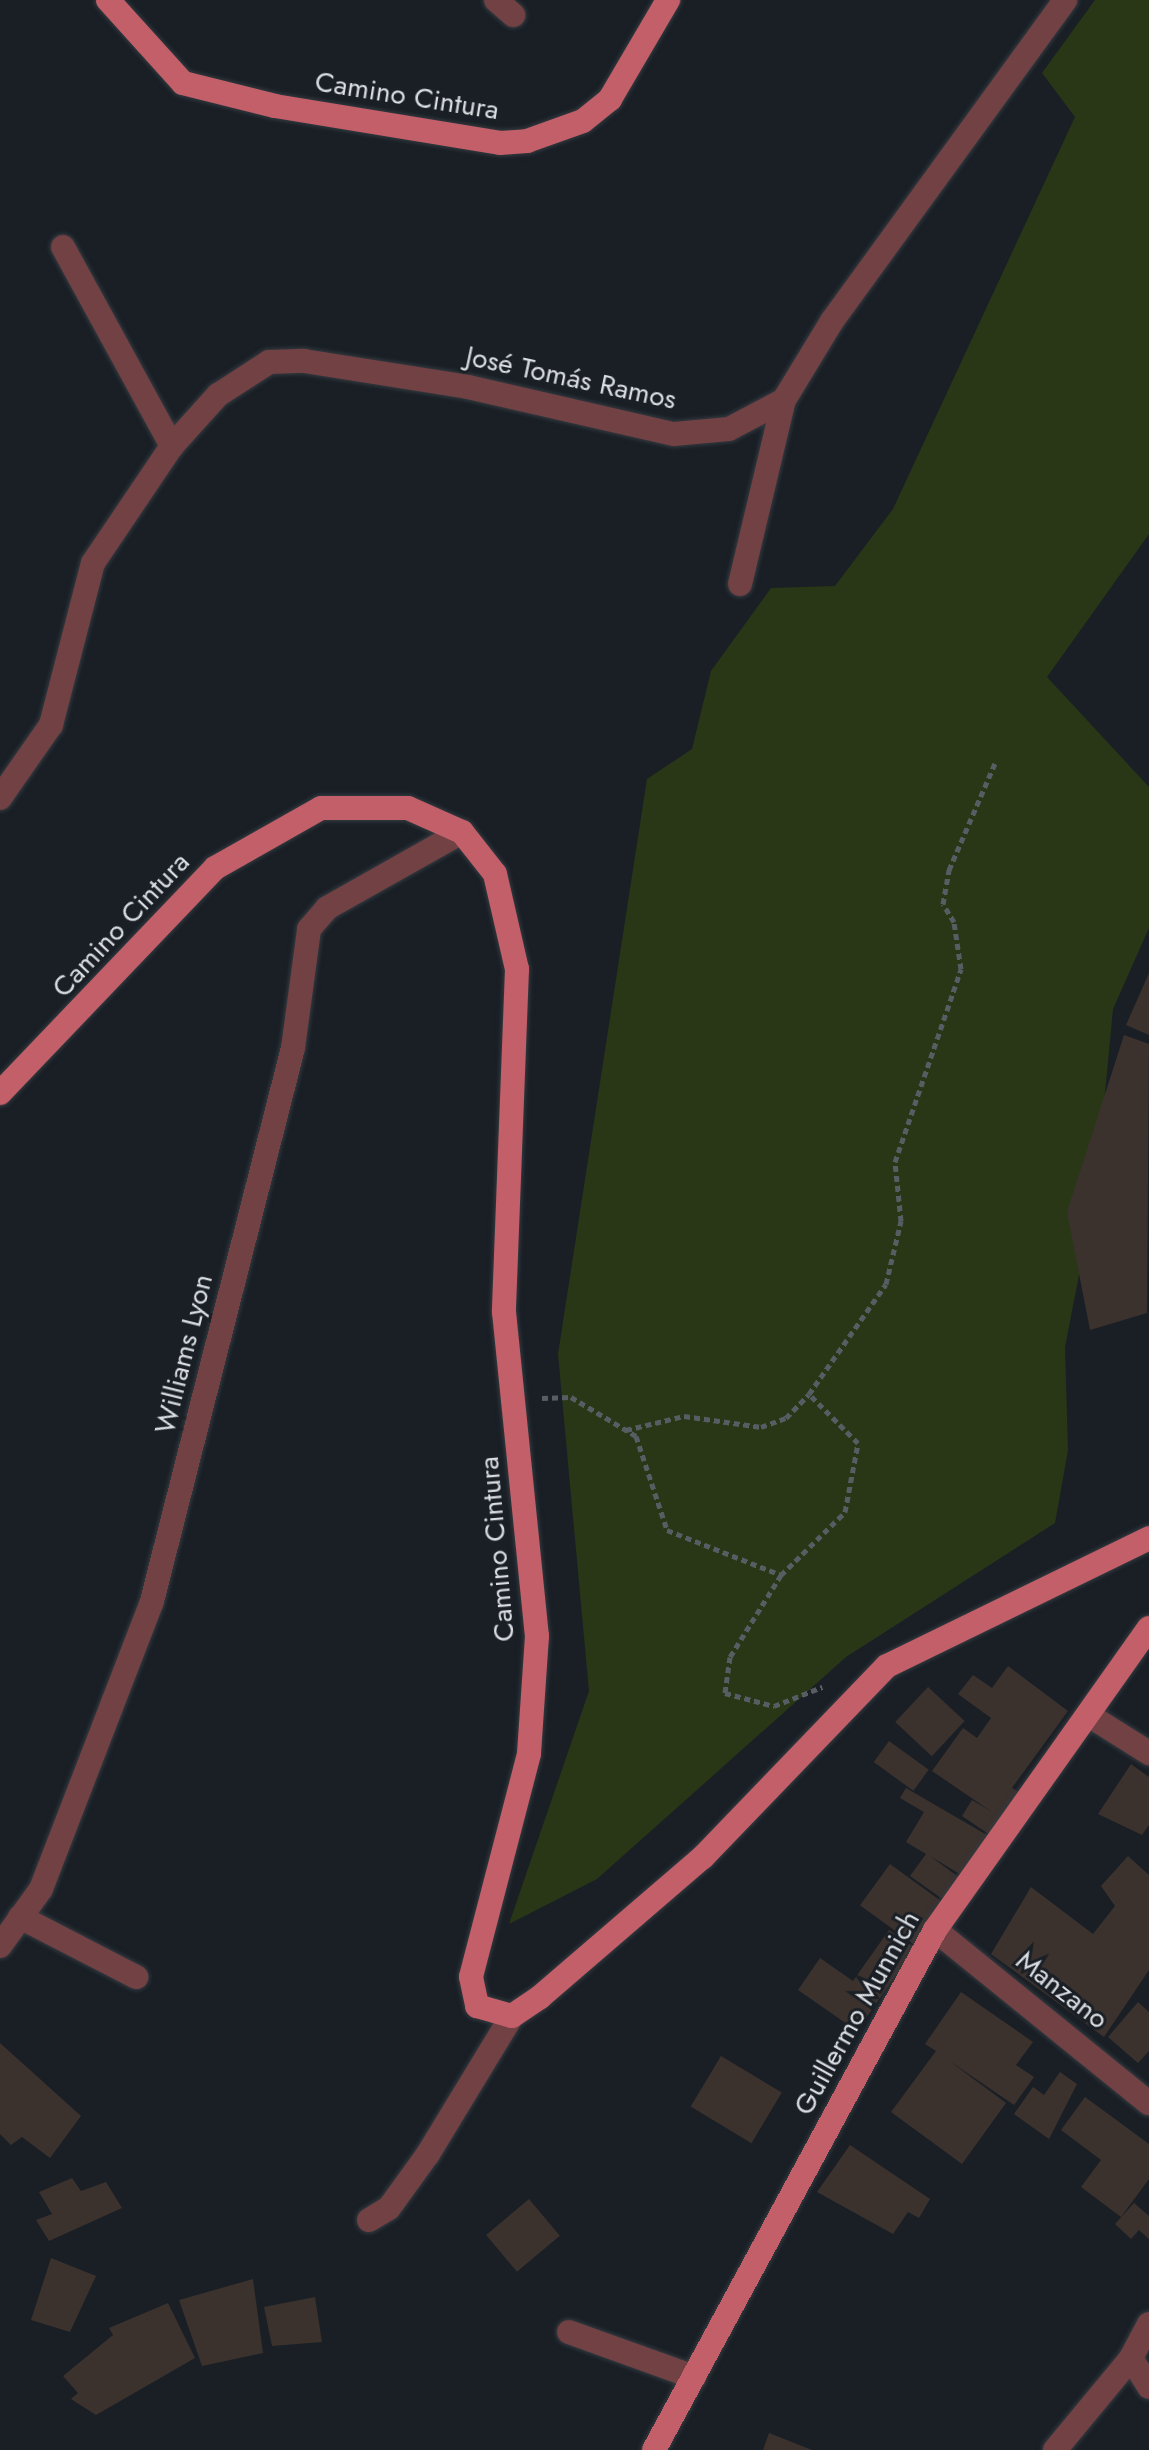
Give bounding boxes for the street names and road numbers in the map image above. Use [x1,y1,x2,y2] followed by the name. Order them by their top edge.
[313,65,501,127] street label: Camino Cintura
[463,339,679,417] street label: José Tomás Ramos
[45,846,197,1004] street label: Camino Cintura
[148,1271,220,1437] street label: Williams Lyon
[472,1455,522,1643] street label: Camino Cintura
[787,1905,927,2121] street label: Guillermo Munnich
[1009,1944,1115,2036] street label: Manzano

